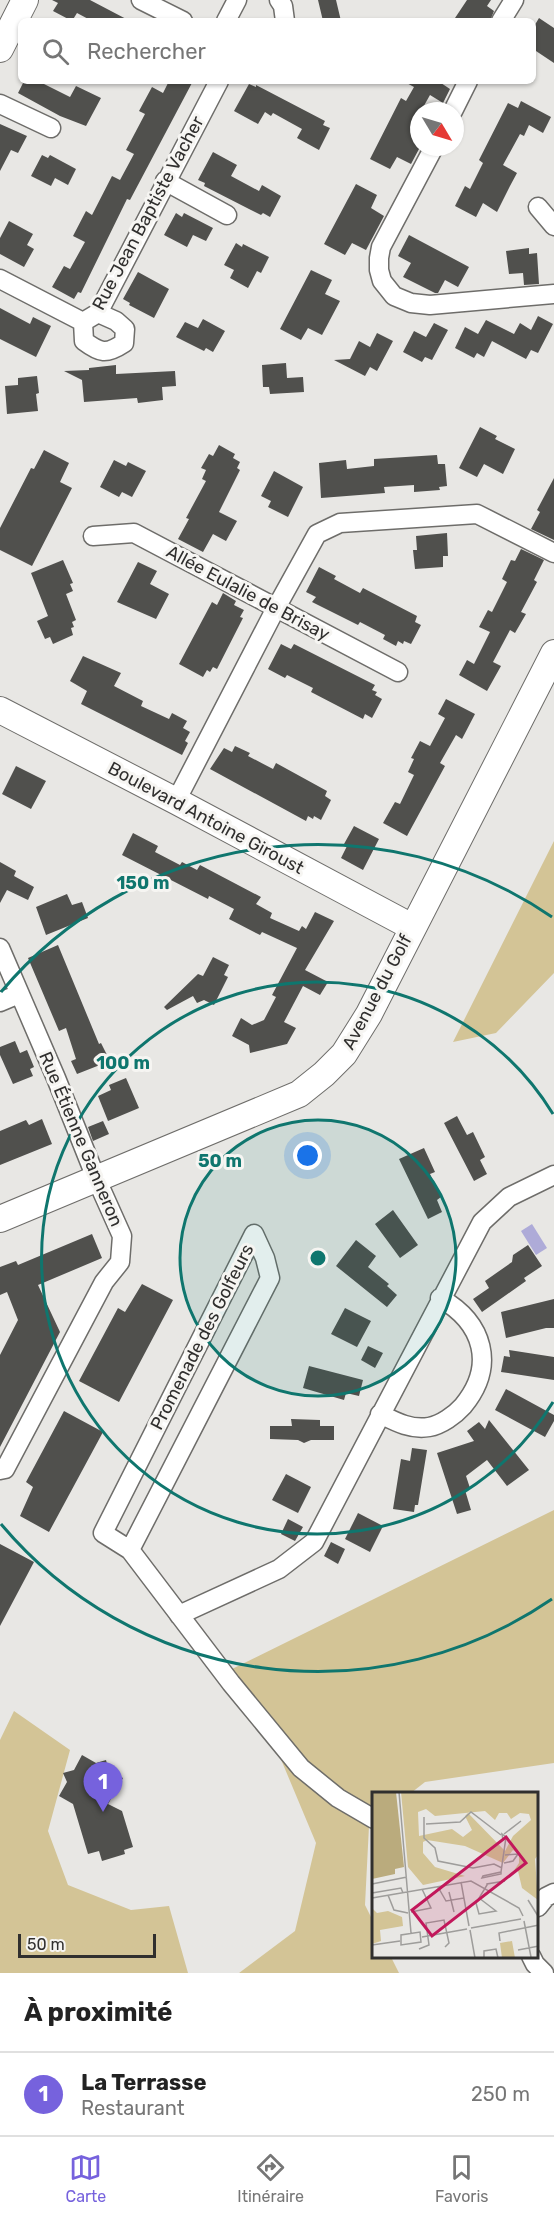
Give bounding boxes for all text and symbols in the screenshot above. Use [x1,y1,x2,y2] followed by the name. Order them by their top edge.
[18,18,536,84] search box
[39,35,72,68] icon: search
[87,38,206,65] text: Rechercher
[410,102,464,156] north arrow
[87,112,209,314] street label: Rue Jean Baptiste Vacher
[163,541,333,645] street label: Allée Eulalie de Brisay
[104,757,308,879] street label: Boulevard Antoine Giroust
[116,872,170,894] text: 150 m
[337,931,417,1053] street label: Avenue du Golf
[34,1048,128,1230] street label: Rue Étienne Ganneron
[96,1052,150,1074] text: 100 m
[293,1141,322,1170] your location
[198,1150,242,1172] text: 50 m
[146,1240,258,1434] street label: Promenade des Golfeurs
[308,1248,328,1268] centre of rings
[84,1762,122,1812] pin: 1
[372,1792,539,1958] inset map
[18,1931,156,1958] scale bar
[27,1935,65,1954] text: 50 m
[24,1997,173,2028] text: À proximité
[81,2069,206,2096] text: La Terrasse
[39,2082,48,2106] text: 1
[471,2082,530,2106] text: 250 m
[81,2096,185,2120] text: Restaurant
[66,2151,106,2206] tab: Carte
[237,2151,304,2206] tab: Itinéraire
[435,2151,488,2206] tab: Favoris

